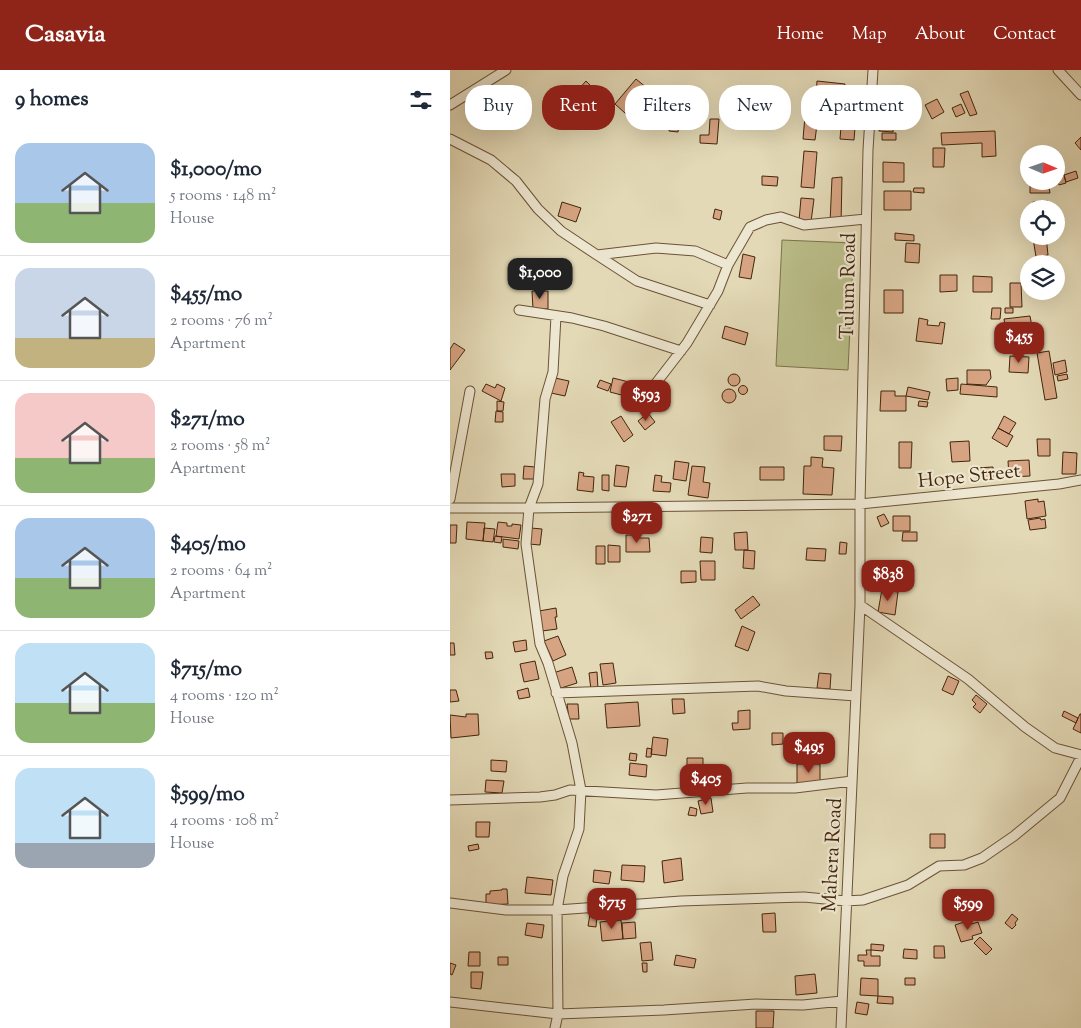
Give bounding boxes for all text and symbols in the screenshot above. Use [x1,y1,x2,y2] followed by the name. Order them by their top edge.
[25,18,106,52] text: Casavia
[777,22,824,48] text: Home
[852,22,887,48] text: Map
[915,22,965,48] text: About
[993,22,1056,48] text: Contact
[15,85,88,115] text: 9 homes
[465,85,532,130] chip: Buy
[542,85,615,130] chip: Rent
[625,85,709,130] chip: Filters
[719,85,791,130] chip: New
[801,85,922,130] chip: Apartment
[407,86,435,114] icon: filters
[1020,145,1065,190] north arrow
[1020,145,1065,300] map controls
[170,155,262,185] text: $1,000/mo
[55,163,115,223] icon: home
[170,185,276,208] text: 5 rooms · 148 m²
[1020,200,1065,245] button: locate
[170,208,214,231] text: House
[834,233,865,340] street label: Tulum Road
[1020,255,1065,300] button: layers
[499,258,581,300] pin: $1,000
[519,262,561,285] text: $1,000
[170,280,242,310] text: $455/mo
[55,288,115,348] icon: home
[170,310,273,333] text: 2 rooms · 76 m²
[989,322,1049,364] pin: $455
[1005,326,1033,349] text: $455
[170,333,246,356] text: Apartment
[616,380,676,422] pin: $593
[632,384,660,407] text: $593
[170,405,245,435] text: $271/mo
[55,413,115,473] icon: home
[170,435,270,458] text: 2 rooms · 58 m²
[170,458,246,481] text: Apartment
[917,458,1022,497] street label: Hope Street
[607,502,667,544] pin: $271
[622,506,652,529] text: $271
[170,530,246,560] text: $405/mo
[55,538,115,598] icon: home
[170,560,273,583] text: 2 rooms · 64 m²
[858,560,918,602] pin: $838
[873,564,904,587] text: $838
[170,583,246,606] text: Apartment
[170,655,242,685] text: $715/mo
[55,663,115,723] icon: home
[170,685,279,708] text: 4 rooms · 120 m²
[170,708,214,731] text: House
[779,732,839,774] pin: $495
[794,736,824,759] text: $495
[676,764,736,806] pin: $405
[691,768,721,791] text: $405
[170,780,245,810] text: $599/mo
[55,788,115,848] icon: home
[816,797,851,913] street label: Mahera Road
[170,810,279,833] text: 4 rooms · 108 m²
[170,833,214,856] text: House
[582,888,642,930] pin: $715
[938,888,998,931] pin: $599
[598,892,626,915] text: $715
[953,893,983,916] text: $599

